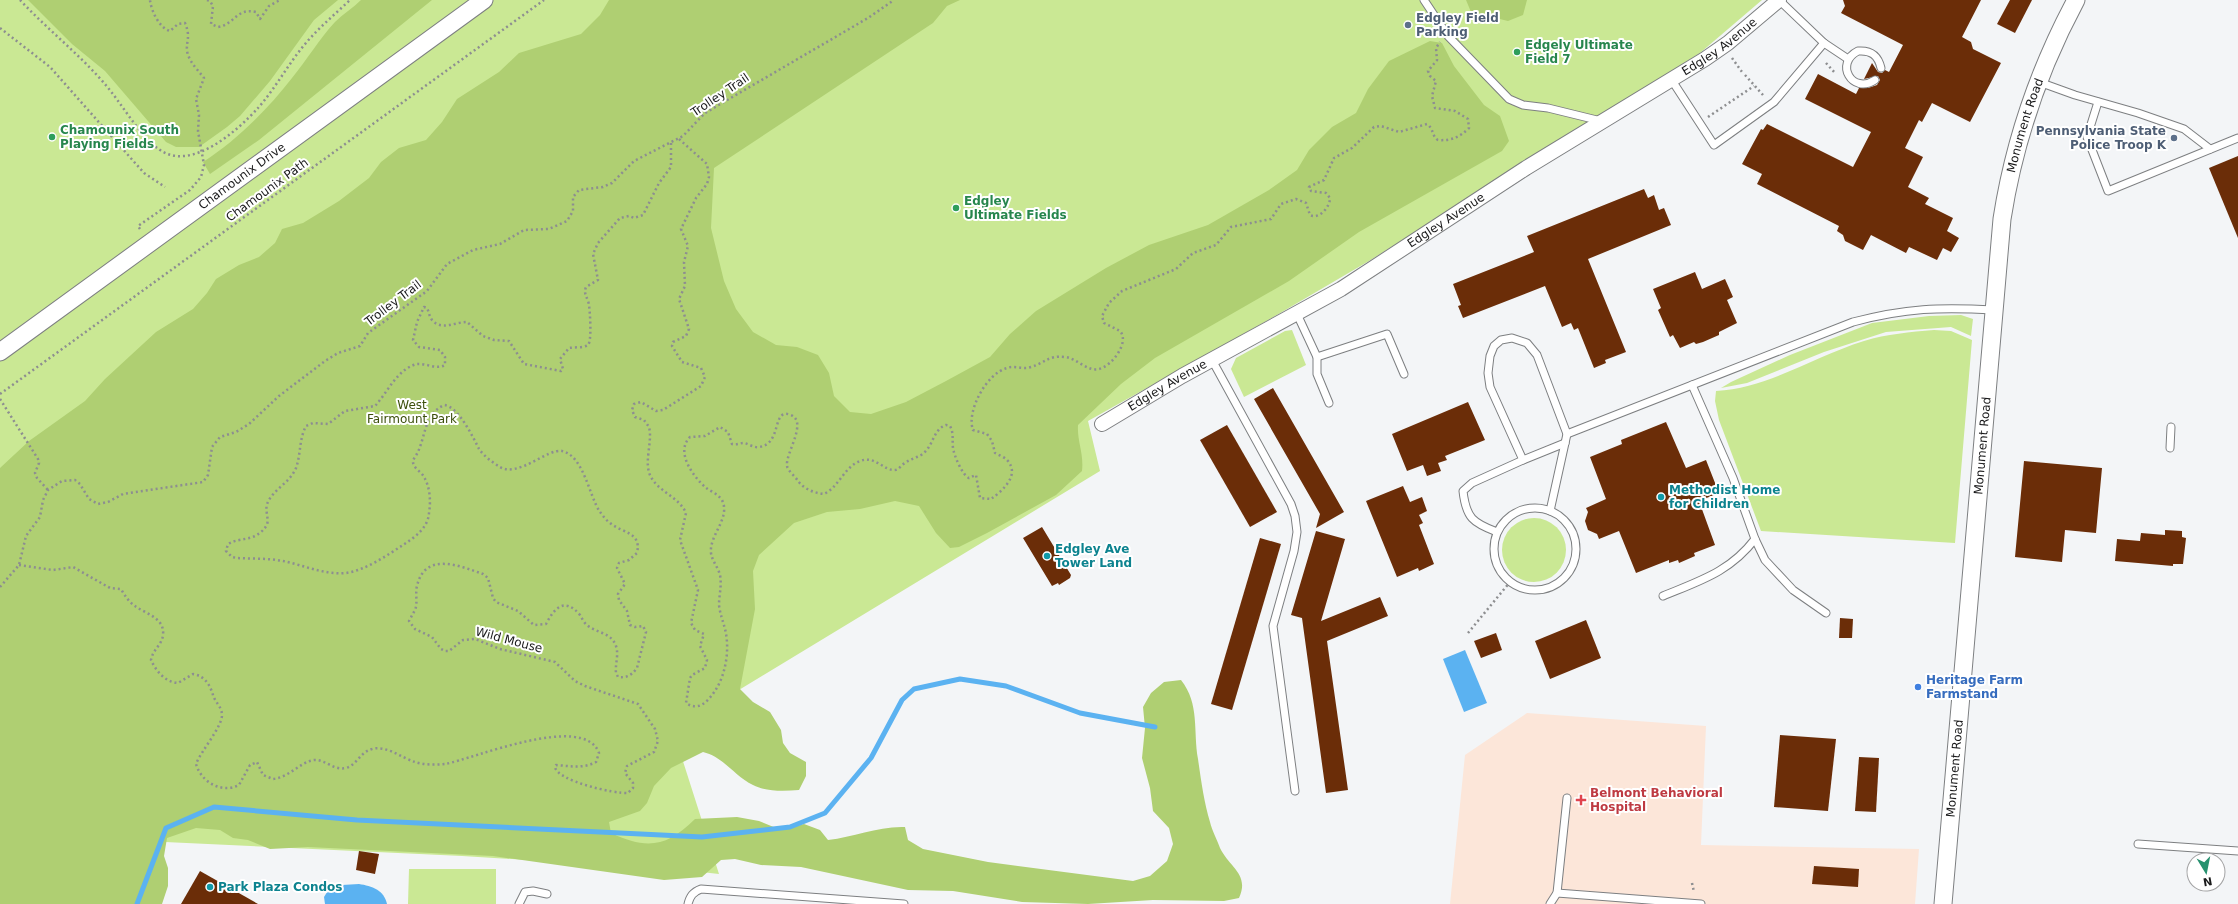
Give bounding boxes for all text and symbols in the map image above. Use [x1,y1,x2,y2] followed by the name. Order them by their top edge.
[1416,11,1499,39] place label: Edgley Field Parking
[1679,15,1760,78] street label: Edgley Avenue
[1403,20,1413,30] marker: Edgley Field Parking
[1525,38,1633,66] place label: Edgely Ultimate Field 7
[1512,47,1522,57] marker: Edgely Ultimate Field 7
[687,70,752,120] street label: Trolley Trail
[2004,76,2046,174] street label: Monument Road
[60,123,179,151] place label: Chamounix South Playing Fields
[2036,124,2167,152] place label: Pennsylvania State Police Troop K
[47,132,57,142] marker: Chamounix South Playing Fields
[2169,133,2179,143] marker: Pennsylvania State Police Troop K
[196,140,288,212] street label: Chamounix Drive
[223,155,311,225] street label: Chamounix Path
[1405,190,1487,251] street label: Edgley Avenue
[964,194,1067,222] place label: Edgley Ultimate Fields
[951,203,961,213] marker: Edgley Ultimate Fields
[361,277,424,329] street label: Trolley Trail
[1125,357,1209,414] street label: Edgley Avenue
[1971,396,1994,495] street label: Monument Road
[367,398,457,426] park label: West Fairmount Park
[1669,483,1780,511] place label: Methodist Home for Children
[1656,492,1666,502] marker: Methodist Home for Children
[1055,542,1132,570] place label: Edgley Ave Tower Land
[1042,551,1052,561] marker: Edgley Ave Tower Land
[474,624,544,656] street label: Wild Mouse
[1926,673,2023,701] place label: Heritage Farm Farmstand
[1913,682,1923,692] marker: Heritage Farm Farmstand
[1943,719,1966,818] street label: Monument Road
[1590,786,1723,814] place label: Belmont Behavioral Hospital
[1575,794,1587,806] marker: Belmont Behavioral Hospital
[2186,852,2226,892] north arrow
[2202,874,2213,889] text: N
[218,880,342,894] place label: Park Plaza Condos
[205,882,215,892] marker: Park Plaza Condos

